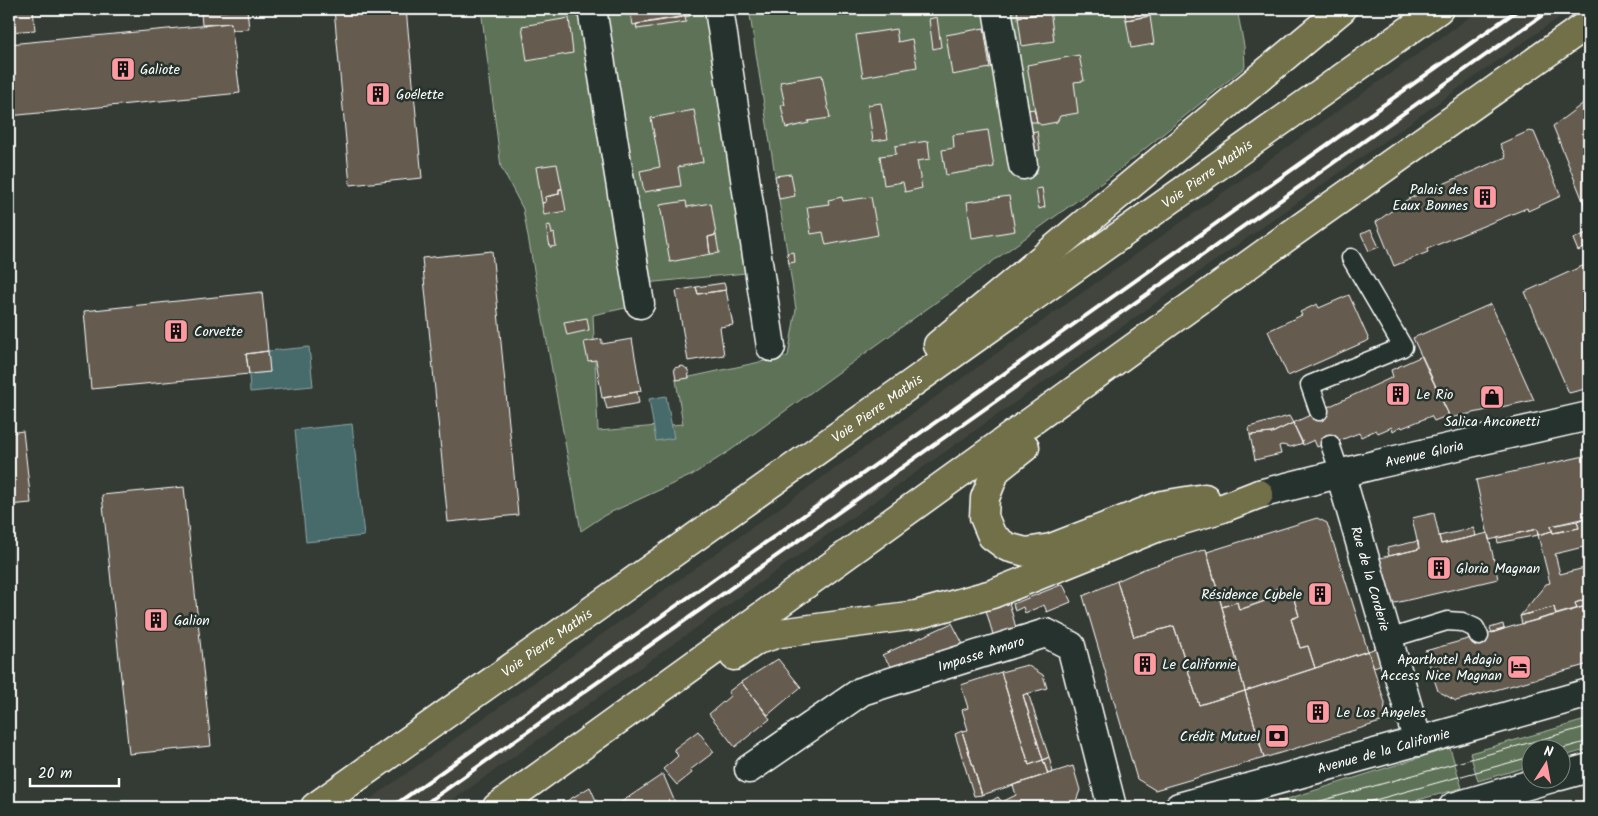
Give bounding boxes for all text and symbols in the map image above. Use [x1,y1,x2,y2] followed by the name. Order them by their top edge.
[110,56,136,82] building icon: Galiote
[140,59,181,81] place label: Galiote
[365,81,391,107] building icon: Goélette
[396,84,445,106] place label: Goélette
[1157,134,1258,215] street label: Voie Pierre Mathis
[1392,179,1468,217] place label: Palais des Eaux Bonnes
[1472,184,1498,210] building icon: Palais des Eaux Bonnes
[163,318,189,344] building icon: Corvette
[194,321,243,343] place label: Corvette
[827,369,928,449] street label: Voie Pierre Mathis
[1385,381,1411,407] building icon: Le Rio
[1416,384,1453,406] place label: Le Rio
[1479,384,1505,410] shop icon: Salica Anconetti
[1444,411,1540,433] place label: Salica Anconetti
[1383,435,1466,474] street label: Avenue Gloria
[1344,524,1396,635] street label: Rue de la Corderie
[1426,555,1452,581] building icon: Gloria Magnan
[1456,558,1540,580] place label: Gloria Magnan
[1307,581,1333,607] building icon: Résidence Cybele
[1201,584,1303,606] place label: Résidence Cybele
[497,603,597,683] street label: Voie Pierre Mathis
[143,607,169,633] building icon: Galion
[174,610,210,632] place label: Galion
[935,630,1027,678] street label: Impasse Amaro
[1380,649,1502,687] place label: Aparthotel Adagio Access Nice Magnan
[1132,651,1158,677] building icon: Le Californie
[1162,654,1237,676] place label: Le Californie
[1506,654,1532,680] hotel icon: Aparthotel Adagio Access Nice Magnan
[1305,699,1331,725] building icon: Le Los Angeles
[1336,702,1426,724] place label: Le Los Angeles
[1264,723,1290,749] bank icon: Crédit Mutuel
[1315,723,1453,780] street label: Avenue de la Californie
[1180,726,1261,748] place label: Crédit Mutuel
[1520,738,1570,788] north arrow
[1542,741,1555,764] text: N
[30,756,119,788] scale bar
[38,762,72,786] text: 20 m

